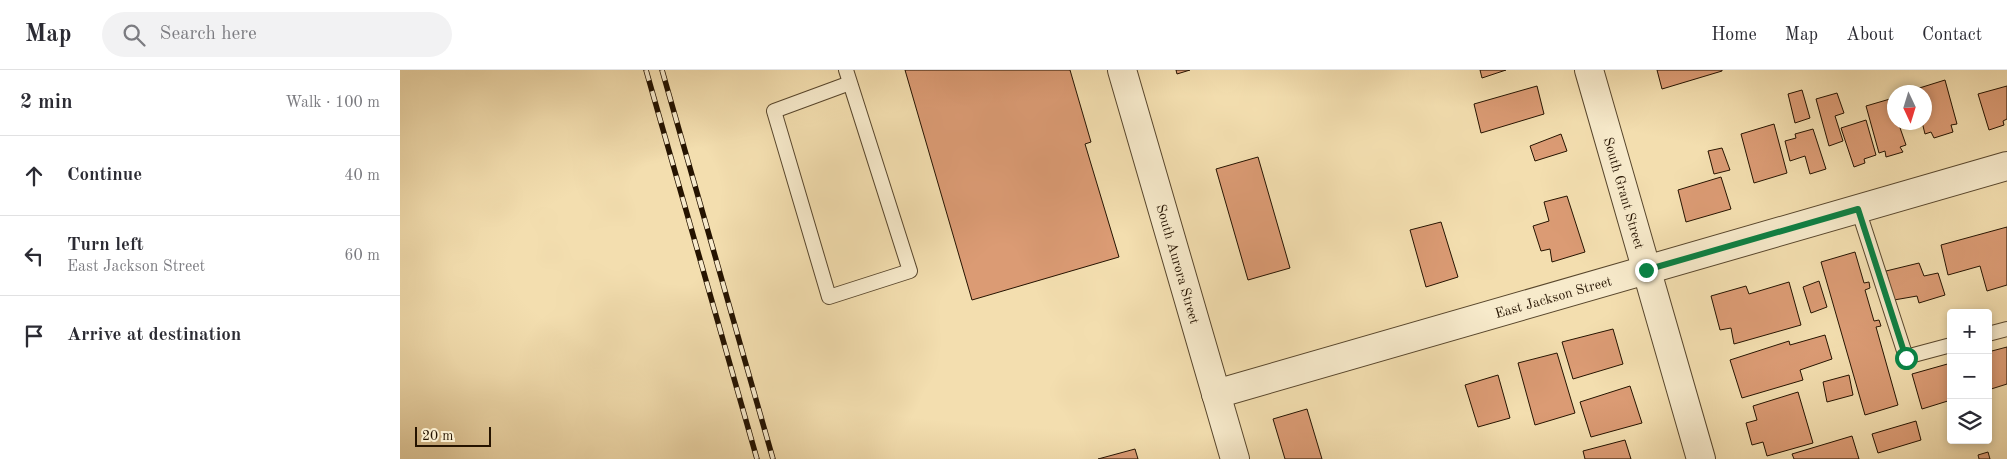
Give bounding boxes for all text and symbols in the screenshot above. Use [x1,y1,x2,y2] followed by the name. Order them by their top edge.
[102,12,452,57] search box
[120,21,148,49] icon: search
[25,23,72,47] text: Map
[160,25,257,44] text: Search here
[1711,26,1757,44] text: Home
[1785,26,1818,44] text: Map
[1846,26,1894,44] text: About
[1922,26,1982,44] text: Contact
[1887,85,1932,130] north arrow
[20,92,73,113] text: 2 min
[285,95,380,111] text: Walk · 100 m
[1601,136,1646,251] street label: South Grant Street
[20,162,48,190] icon: ahead
[67,166,142,185] text: Continue
[344,168,380,184] text: 40 m
[1153,203,1201,326] street label: South Aurora Street
[67,236,144,255] text: Turn left
[20,242,48,270] icon: left
[344,248,380,264] text: 60 m
[67,259,205,275] text: East Jackson Street
[1635,259,1658,282] route end
[1493,274,1614,321] street label: East Jackson Street
[1947,309,1992,444] map controls
[1947,309,1992,354] button: +
[20,322,48,350] icon: arrive
[67,326,241,345] text: Arrive at destination
[1895,347,1918,370] route start
[1947,354,1992,399] button: −
[1947,399,1992,444] button: layers
[415,424,491,447] scale bar
[422,429,453,443] text: 20 m

